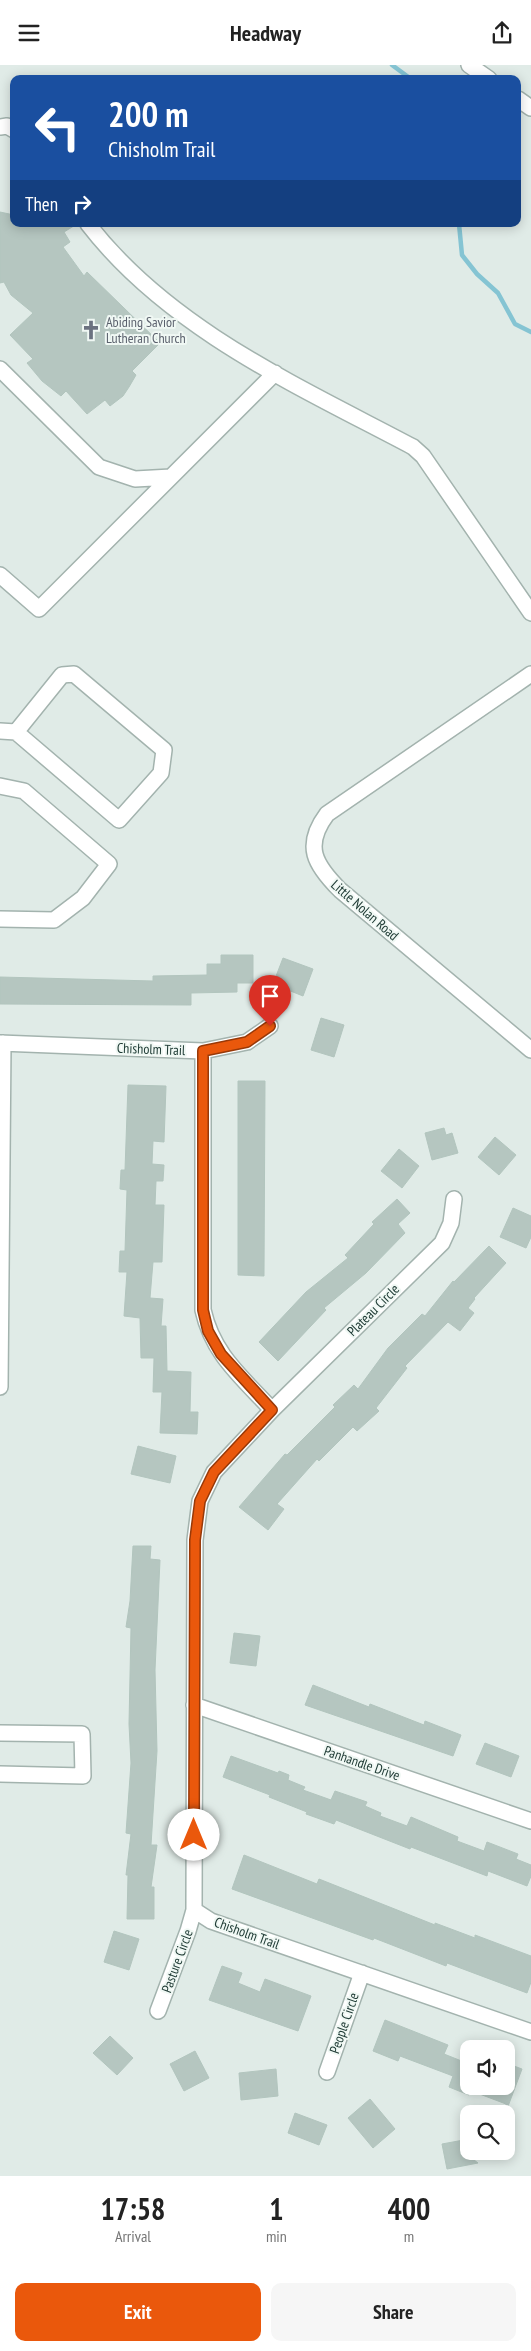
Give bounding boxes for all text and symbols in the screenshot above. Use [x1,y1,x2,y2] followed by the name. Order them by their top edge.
[15,19,43,47] icon: menu
[230,19,301,47] text: Headway
[488,19,516,47] icon: share
[108,91,189,137] text: 200 m
[25,95,90,160] icon: left
[108,135,215,163] text: Chisholm Trail
[68,190,96,218] icon: right
[25,192,58,216] text: Then
[106,313,186,347] place label: Abiding Savior Lutheran Church
[80,319,102,341] church icon: Abiding Savior Lutheran Church
[327,876,403,944] street label: Little Nolan Road
[249,975,291,1026] pin
[256,982,284,1010] icon: arrive
[117,1039,186,1059] street label: Chisholm Trail
[343,1280,403,1340] street label: Plateau Circle
[322,1742,403,1784] street label: Panhandle Drive
[167,1808,219,1860] position arrow
[212,1913,283,1953] street label: Chisholm Trail
[157,1927,197,1995] street label: Pasture Circle
[325,1990,363,2056] street label: People Circle
[460,2040,515,2160] map controls
[460,2040,515,2095] button: sound
[460,2105,515,2160] button: search
[101,2189,165,2228] text: 17:58
[269,2189,284,2228] text: 1
[387,2189,430,2228] text: 400
[115,2226,151,2246] text: Arrival
[266,2226,287,2246] text: min
[404,2226,414,2246] text: m
[15,2283,261,2341] button: Exit
[271,2283,516,2341] button: Share

